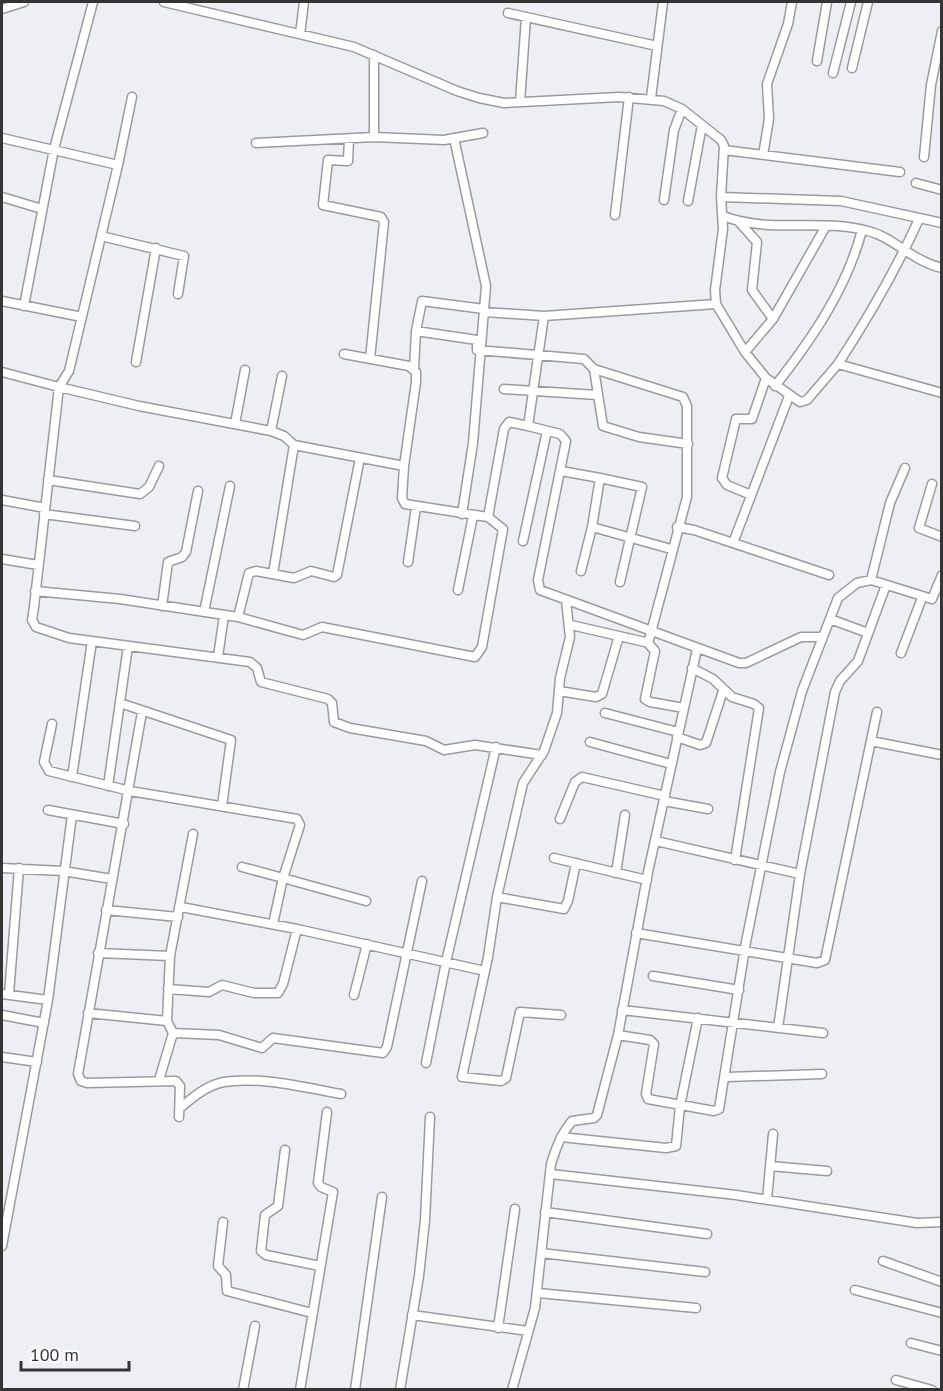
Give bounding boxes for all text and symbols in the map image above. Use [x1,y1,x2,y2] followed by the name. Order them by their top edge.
[21,1334,129,1372] scale bar
[30,1343,79,1366] text: 100 m

